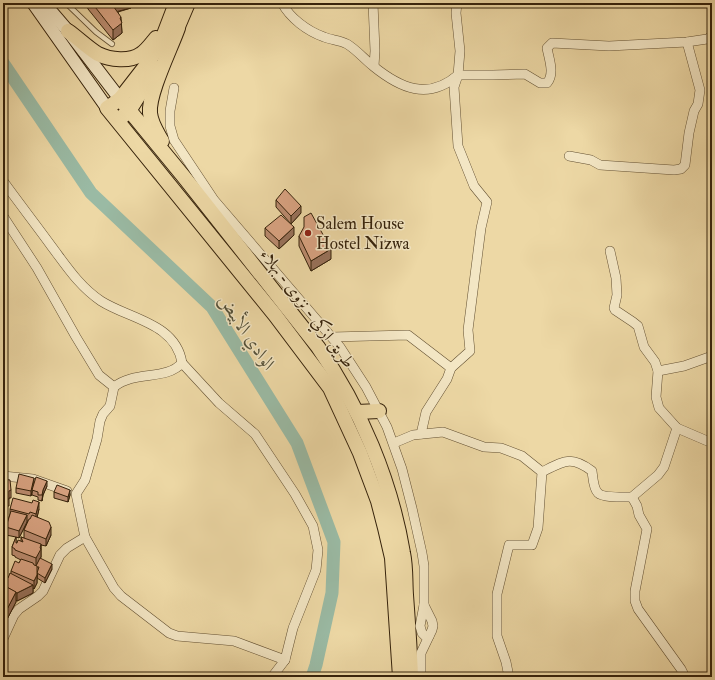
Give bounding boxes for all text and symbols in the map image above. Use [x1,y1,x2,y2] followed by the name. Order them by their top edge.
[316,213,410,254] place label: Salem House Hostel Nizwa
[303,228,313,238] marker: Salem House Hostel Nizwa
[253,244,360,375] street label: طريق ازكي - نزوى - بهلاء
[210,289,282,376] water label: الوادي الأبيض

